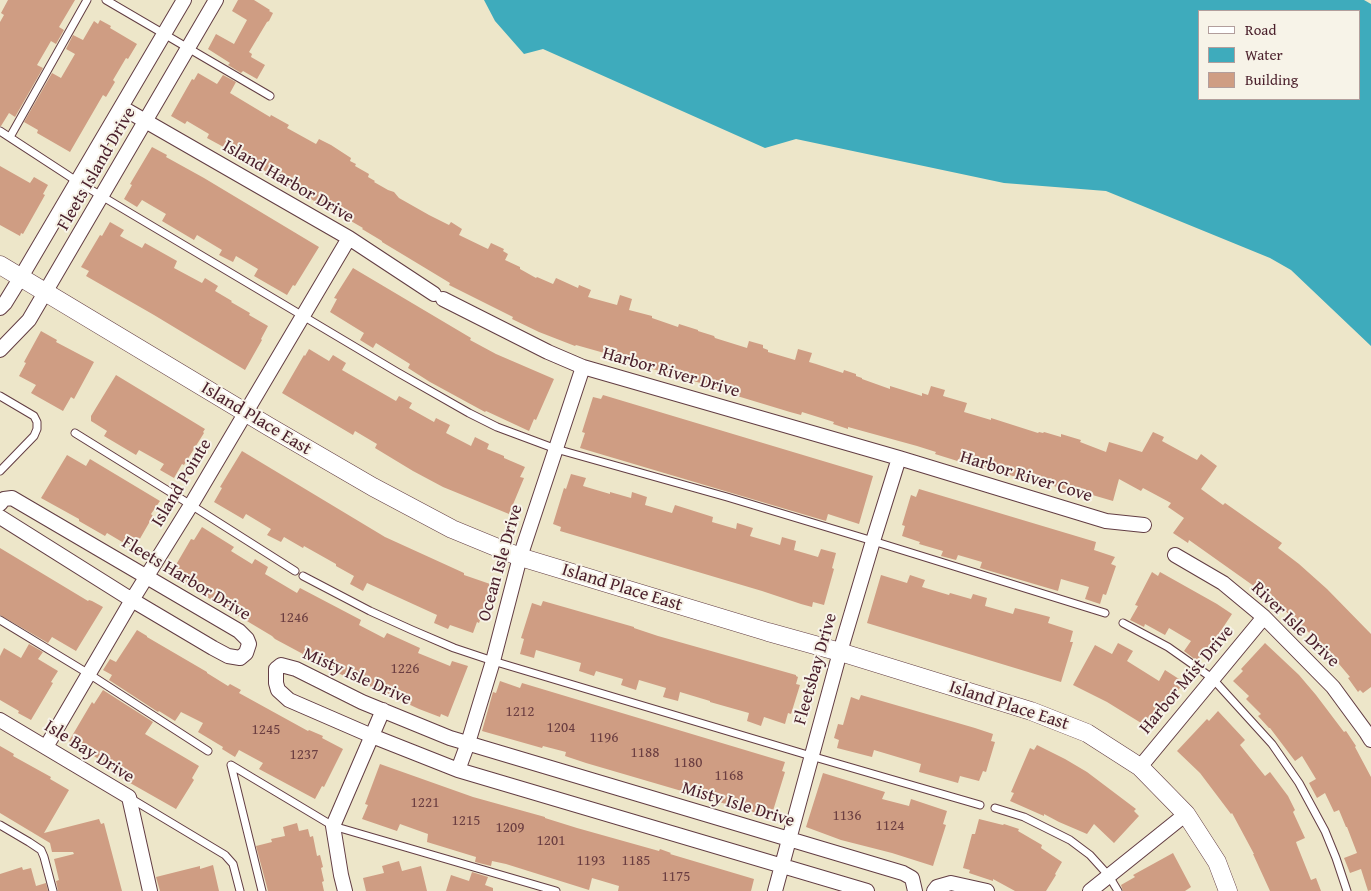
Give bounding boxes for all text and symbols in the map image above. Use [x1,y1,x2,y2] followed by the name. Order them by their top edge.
[1198,10,1361,100] legend
[1245,19,1276,40] text: Road
[1245,44,1283,65] text: Water
[1245,69,1298,90] text: Building
[53,104,141,234] street label: Fleets Island Drive
[218,136,358,228] street label: Island Harbor Drive
[600,343,742,403] street label: Harbor River Drive
[197,378,315,460] street label: Island Place East
[147,435,217,531] street label: Island Pointe
[957,447,1095,507] street label: Harbor River Cove
[474,502,528,624] street label: Ocean Isle Drive
[118,532,254,626] street label: Fleets Harbor Drive
[559,559,685,617] street label: Island Place East
[1246,578,1344,672] street label: River Isle Drive
[280,609,308,627] house number: 1246
[790,611,842,727] street label: Fleetsbay Drive
[1135,621,1239,739] street label: Harbor Mist Drive
[299,643,415,711] street label: Misty Isle Drive
[391,660,419,678] house number: 1226
[946,676,1072,736] street label: Island Place East
[506,703,534,721] house number: 1212
[40,716,138,788] street label: Isle Bay Drive
[547,719,575,737] house number: 1204
[252,721,280,739] house number: 1245
[590,729,618,747] house number: 1196
[631,744,659,762] house number: 1188
[290,746,318,764] house number: 1237
[674,754,702,772] house number: 1180
[715,767,743,785] house number: 1168
[679,778,797,832] street label: Misty Isle Drive
[411,794,439,812] house number: 1221
[833,807,861,825] house number: 1136
[452,812,480,830] house number: 1215
[876,817,904,835] house number: 1124
[496,819,524,837] house number: 1209
[537,832,565,850] house number: 1201
[577,852,605,870] house number: 1193
[622,852,650,870] house number: 1185
[662,868,690,886] house number: 1175

